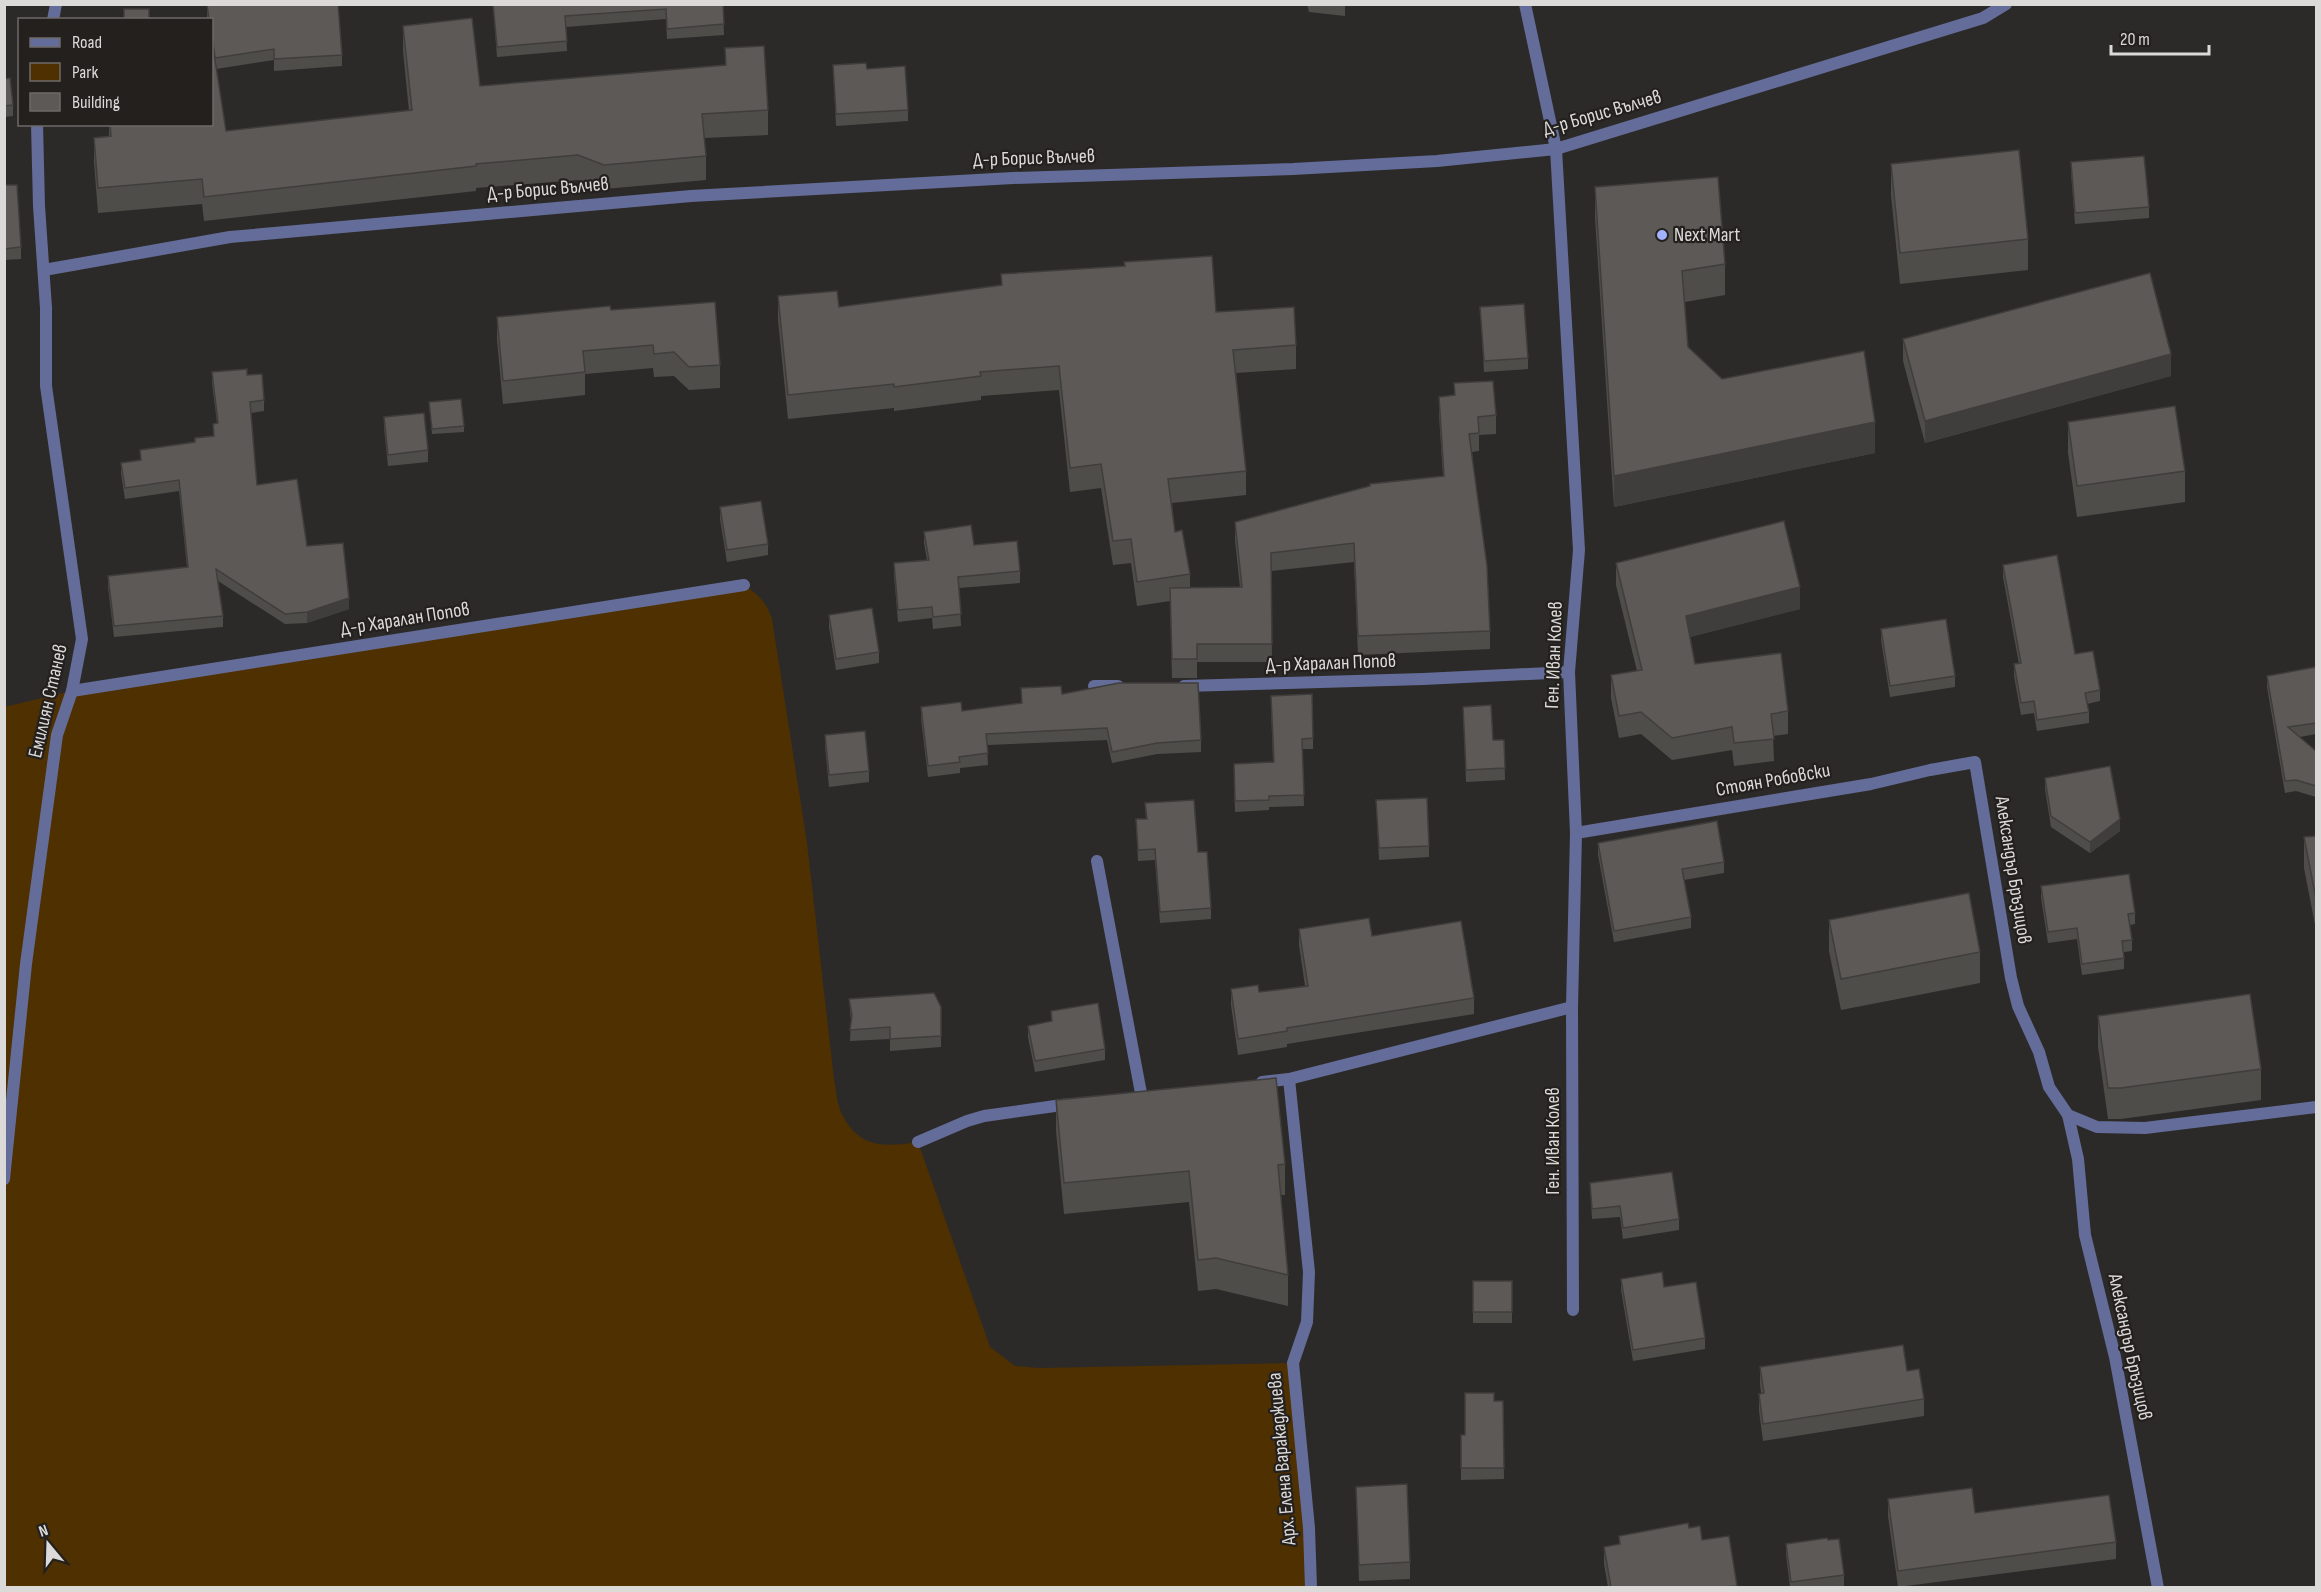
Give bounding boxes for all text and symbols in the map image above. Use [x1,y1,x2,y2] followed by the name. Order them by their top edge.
[18,18,213,126] legend
[2111,18,2208,56] scale bar
[2120,29,2150,50] text: 20 m
[72,32,102,53] text: Road
[72,62,98,83] text: Park
[1540,85,1664,141] street label: Д-р Борис Вълчев
[72,92,120,113] text: Building
[973,144,1095,172] street label: Д-р Борис Вълчев
[486,172,610,206] street label: Д-р Борис Вълчев
[1674,223,1740,247] place label: Next Mart
[1655,228,1669,242] marker: Next Mart
[339,597,471,641] street label: Д-р Харалан Попов
[1540,601,1568,709] street label: Ген. Иван Колев
[23,642,73,760] street label: Емилиян Станев
[1265,649,1397,677] street label: Д-р Харалан Попов
[1714,758,1832,802] street label: Стоян Робовски
[1989,793,2037,946] street label: Александър Бръзицов
[1541,1087,1565,1195] street label: Ген. Иван Колев
[2103,1271,2157,1422] street label: Александър Бръзицов
[1262,1372,1302,1547] street label: Арх. Елена Варакаджиева
[18,1514,78,1574] north arrow
[36,1521,51,1542] text: N

